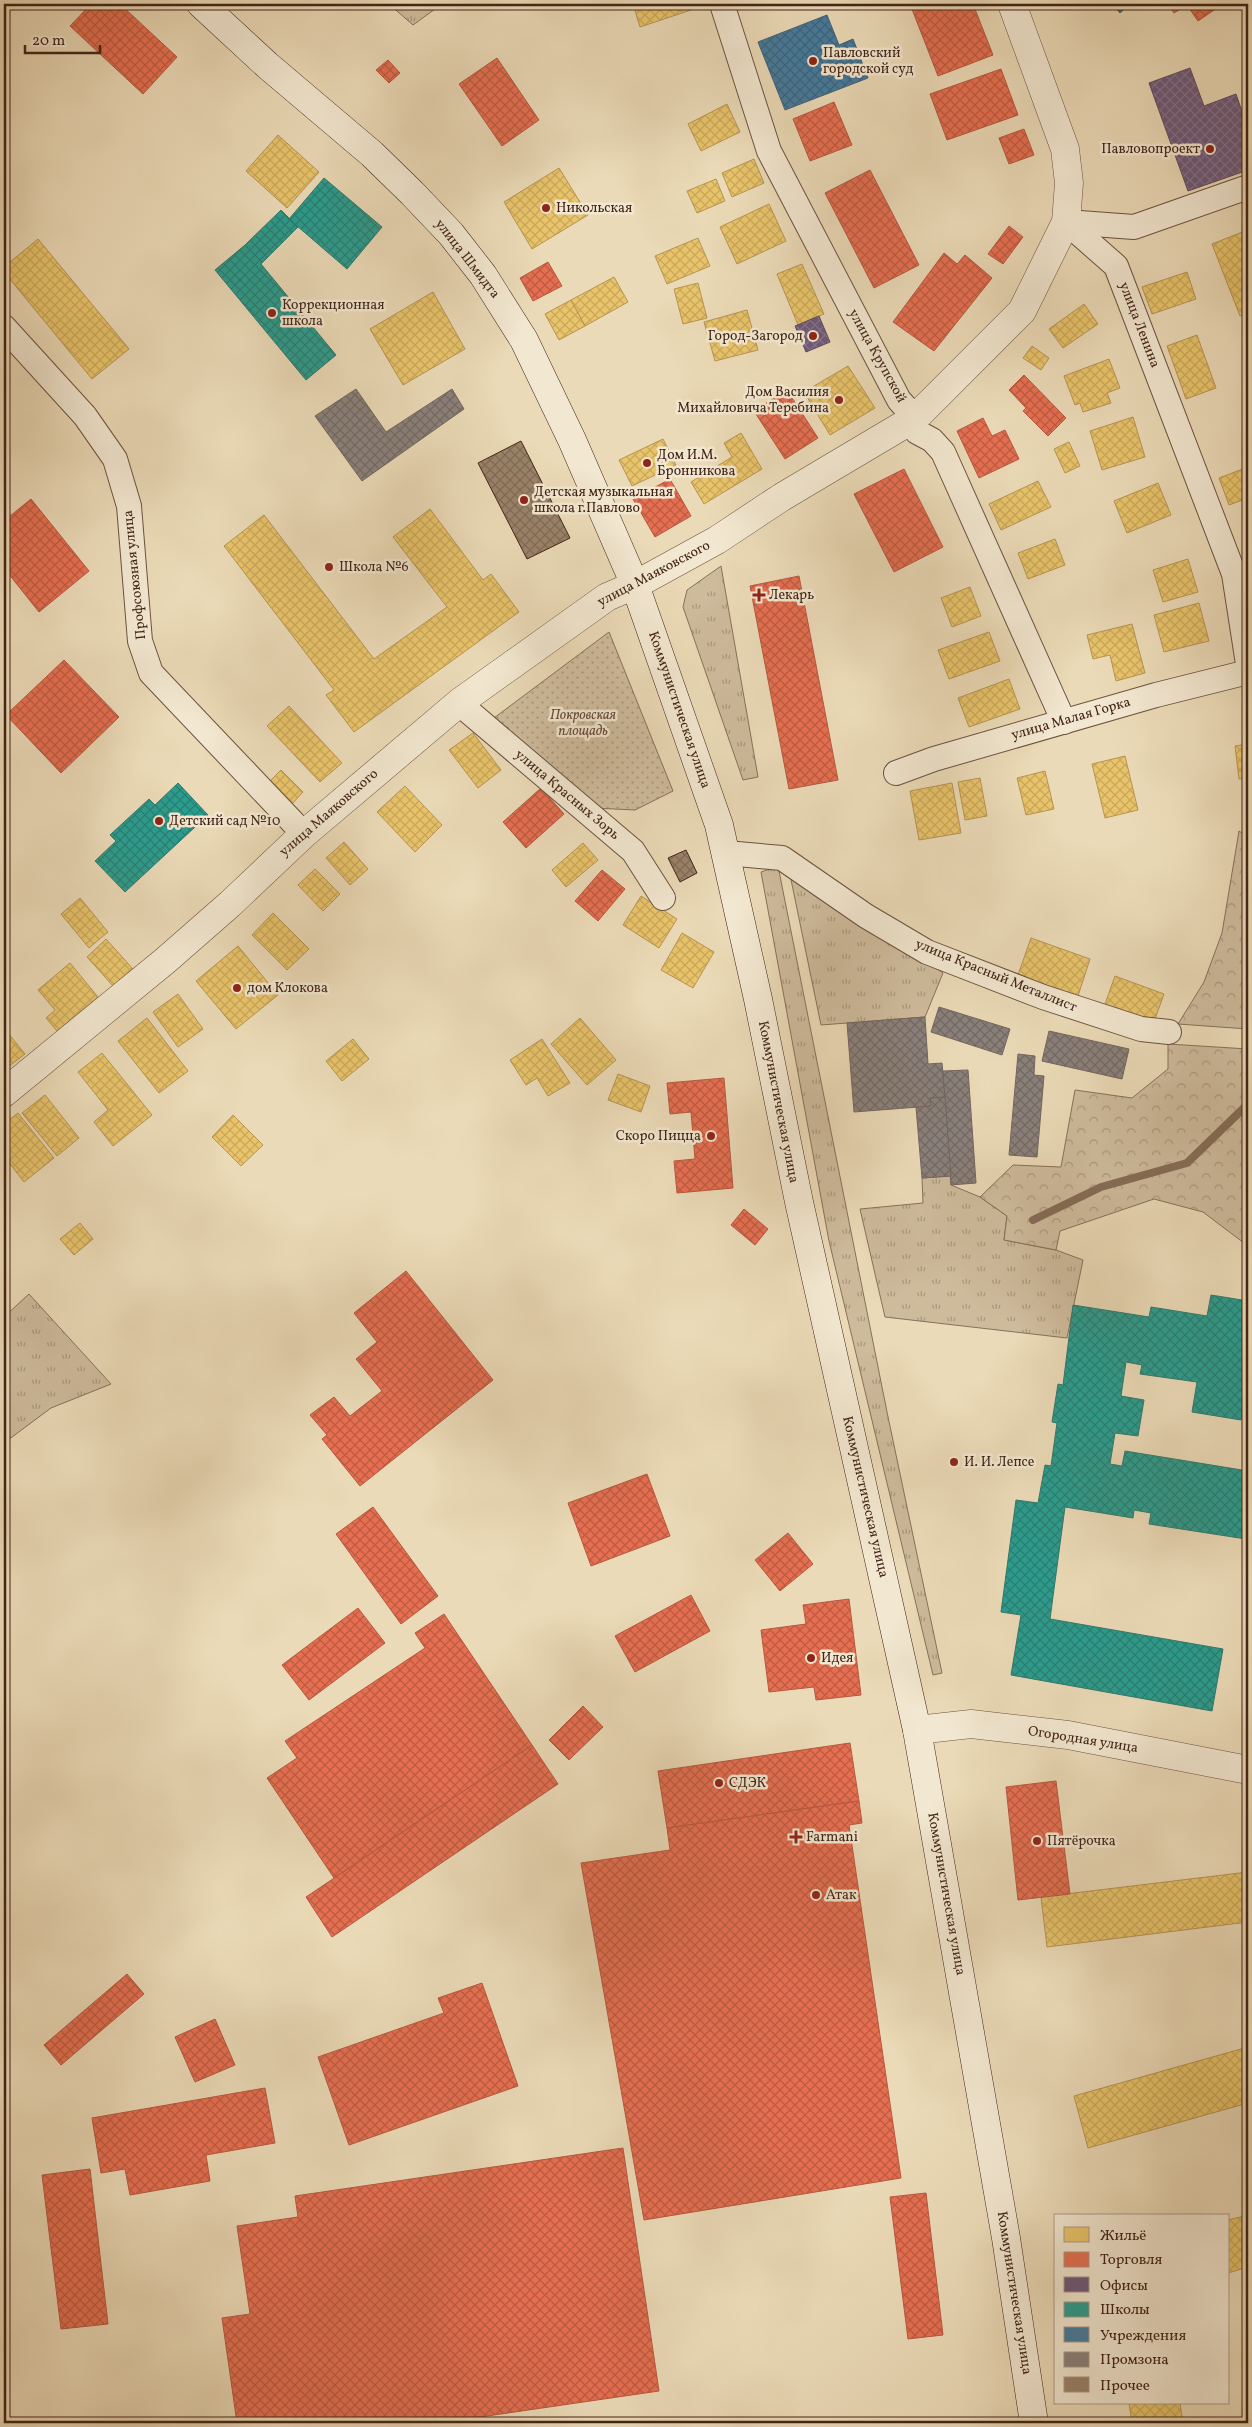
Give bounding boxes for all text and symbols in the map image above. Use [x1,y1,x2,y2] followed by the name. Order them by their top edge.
[25,22,100,54] scale bar
[32,31,65,52] text: 20 m
[823,44,914,79] place label: Павловский городской суд
[807,55,819,67] marker: Павловский городской суд
[1101,140,1200,159] place label: Павловопроект
[1204,143,1216,155] marker: Павловопроект
[556,199,632,218] place label: Никольская
[540,202,552,214] marker: Никольская
[430,215,504,303] street label: улица Шмидта
[1114,279,1164,371] street label: улица Ленина
[282,296,385,331] place label: Коррекционная школа
[843,306,911,407] street label: улица Крупской
[266,307,278,319] marker: Коррекционная школа
[708,327,803,346] place label: Город-Загород
[807,330,819,342] marker: Город-Загород
[677,383,829,418] place label: Дом Василия Михайловича Теребина
[833,394,845,406] marker: Дом Василия Михайловича Теребина
[657,446,735,481] place label: Дом И.М. Бронникова
[641,457,653,469] marker: Дом И.М. Бронникова
[534,483,673,518] place label: Детская музыкальная школа г.Павлово
[518,494,530,506] marker: Детская музыкальная школа г.Павлово
[119,509,151,641] street label: Профсоюзная улица
[594,536,714,612] street label: улица Маяковского
[339,558,409,577] place label: Школа №6
[323,561,335,573] marker: Школа №6
[769,586,814,605] place label: Лекарь
[753,589,765,601] marker: Лекарь
[643,629,715,791] street label: Коммунистическая улица
[1009,693,1133,745] street label: улица Малая Горка
[550,706,616,741] park label: Покровская площадь
[511,745,623,845] street label: улица Красных Зорь
[275,765,383,861] street label: улица Маяковского
[169,812,280,831] place label: Детский сад №10
[153,815,165,827] marker: Детский сад №10
[912,935,1080,1017] street label: улица Красный Металлист
[247,979,328,998] place label: дом Клокова
[231,982,243,994] marker: дом Клокова
[753,1019,803,1185] street label: Коммунистическая улица
[616,1127,701,1146] place label: Скоро Пицца
[705,1130,717,1142] marker: Скоро Пицца
[837,1414,893,1580] street label: Коммунистическая улица
[964,1453,1035,1472] place label: И. И. Лепсе
[948,1456,960,1468] marker: И. И. Лепсе
[821,1649,853,1668] place label: Идея
[805,1652,817,1664] marker: Идея
[1027,1722,1139,1758] street label: Огородная улица
[729,1774,767,1793] place label: СДЭК
[713,1777,725,1789] marker: СДЭК
[922,1811,970,1977] street label: Коммунистическая улица
[806,1828,858,1847] place label: Farmani
[790,1831,802,1843] marker: Farmani
[1047,1832,1116,1851] place label: Пятёрочка
[1031,1835,1043,1847] marker: Пятёрочка
[826,1886,857,1905] place label: Атак
[810,1889,822,1901] marker: Атак
[992,2210,1036,2376] street label: Коммунистическая улица
[1054,2214,1230,2404] legend
[1100,2226,1146,2247] text: Жильё
[1100,2250,1162,2271] text: Торговля
[1100,2276,1148,2297] text: Офисы
[1100,2300,1150,2321] text: Школы
[1100,2326,1186,2347] text: Учреждения
[1100,2350,1169,2371] text: Промзона
[1100,2376,1150,2397] text: Прочее

